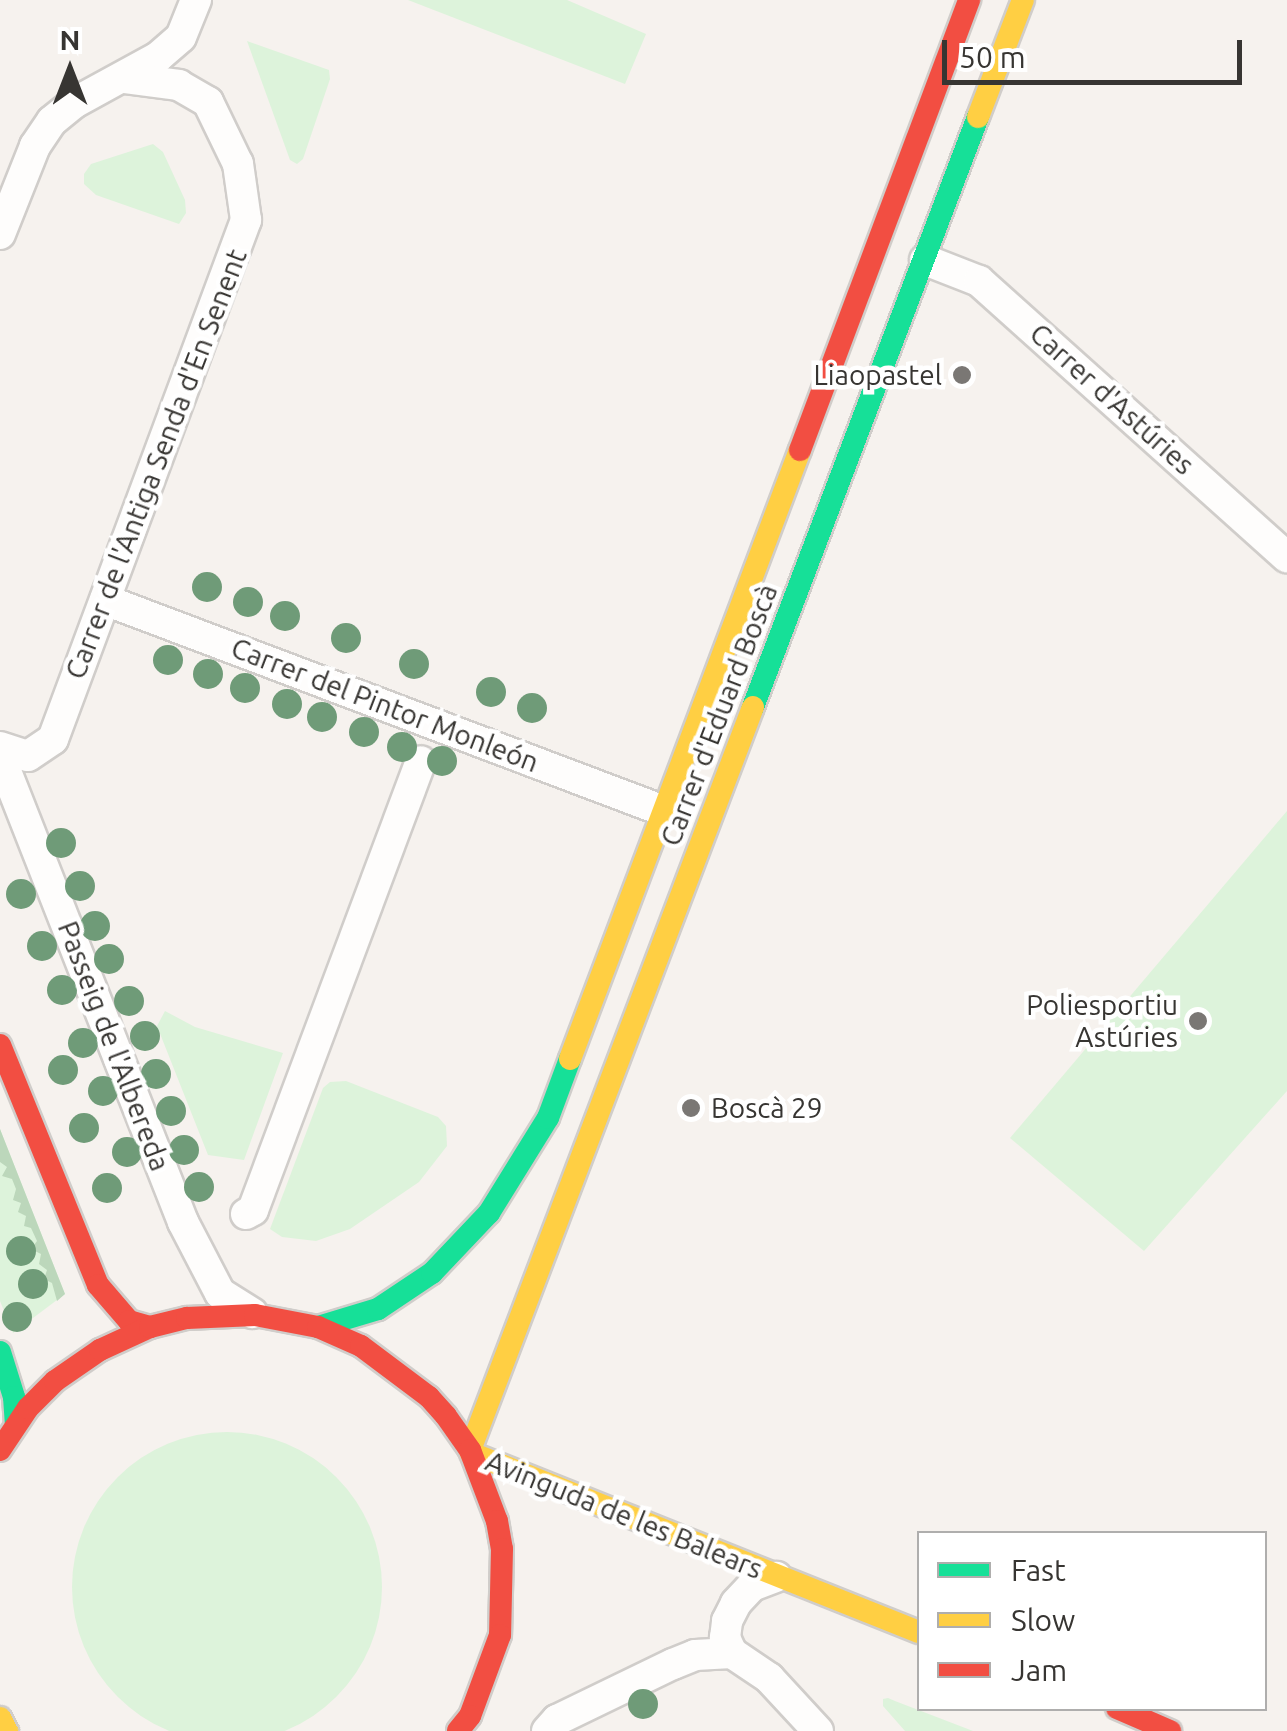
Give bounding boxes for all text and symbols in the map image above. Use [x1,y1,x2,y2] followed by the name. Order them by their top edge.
[20,20,120,120] north arrow
[947,20,1247,82] scale bar
[60,24,80,55] text: N
[959,40,1026,74] text: 50 m
[58,244,254,684] street label: Carrer de l'Antiga Senda d'En Senent
[1023,316,1201,482] street label: Carrer d'Astúries
[814,358,942,392] place label: Liaopastel
[951,364,973,386] marker: Liaopastel
[654,579,784,851] street label: Carrer d'Eduard Boscà
[227,631,543,779] street label: Carrer del Pintor Monleón
[51,916,177,1176] street label: Passeig de l'Albereda
[1026,988,1178,1054] place label: Poliesportiu Astúries
[1187,1010,1209,1032] marker: Poliesportiu Astúries
[711,1091,823,1125] place label: Boscà 29
[680,1097,702,1119] marker: Boscà 29
[481,1444,767,1586] street label: Avinguda de les Balears
[917,1531,1267,1711] legend
[1011,1553,1066,1587] text: Fast
[1011,1603,1075,1637] text: Slow
[1011,1653,1067,1687] text: Jam

